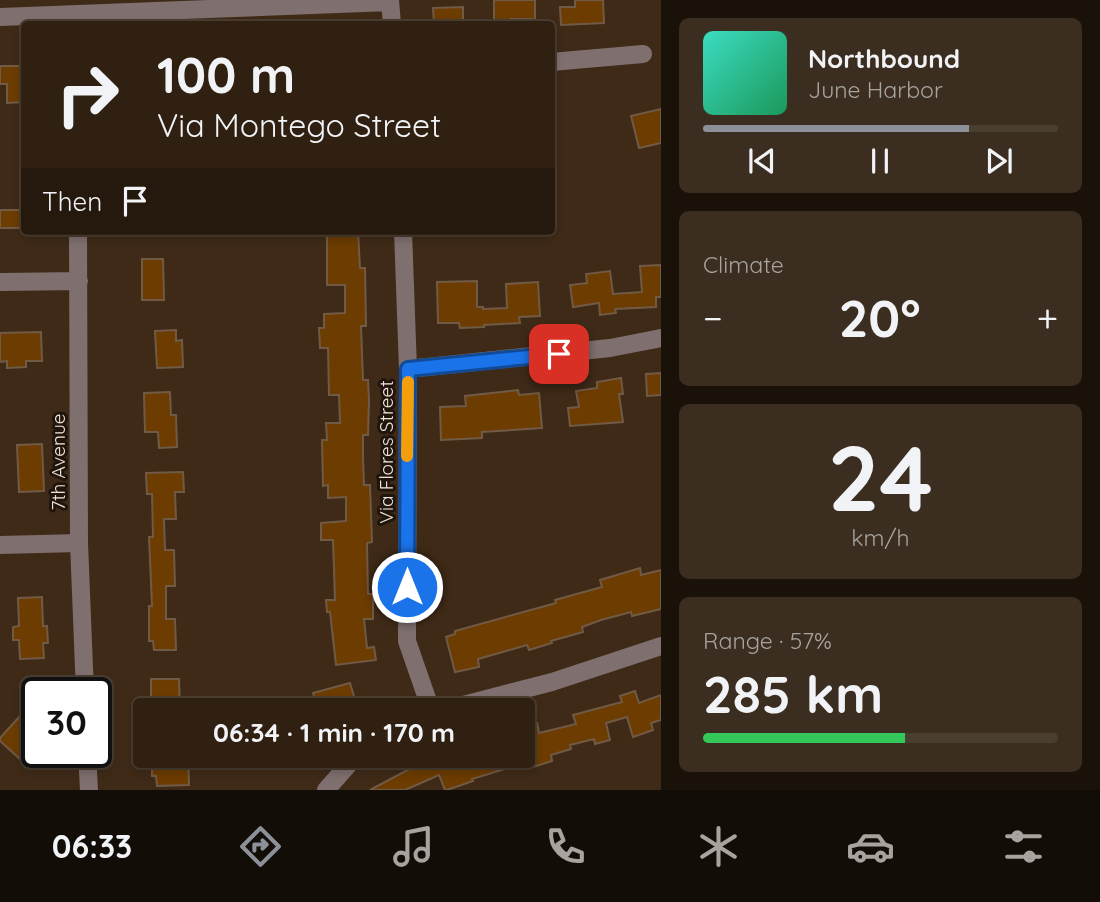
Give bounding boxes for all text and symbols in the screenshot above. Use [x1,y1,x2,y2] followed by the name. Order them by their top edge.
[808,42,960,75] text: Northbound
[157,44,295,105] text: 100 m
[42,49,133,140] icon: right
[808,75,943,104] text: June Harbor
[157,105,441,145] text: Via Montego Street
[743,142,781,180] icon: previous
[861,142,899,180] icon: pause
[980,142,1018,180] icon: next
[116,182,154,220] icon: arrive
[42,185,102,218] text: Then
[703,250,784,279] text: Climate
[839,285,921,350] text: 20°
[703,294,723,342] text: −
[1037,294,1058,342] text: +
[529,324,589,384] pin
[540,335,578,373] icon: arrive
[374,380,398,524] street label: Via Flores Street
[46,413,70,511] street label: 7th Avenue
[828,420,933,534] text: 24
[851,523,910,552] text: km/h
[370,550,444,624] position arrow
[703,626,832,655] text: Range · 57%
[703,661,883,726] text: 285 km
[21,677,112,768] speed limit sign: 30
[213,716,455,749] text: 06:34 · 1 min · 170 m
[236,822,285,871] icon: directions
[389,822,438,871] icon: music
[541,822,590,871] icon: phone
[694,822,743,871] icon: climate
[846,822,895,871] icon: car
[999,822,1048,871] icon: filters
[52,826,132,866] text: 06:33

